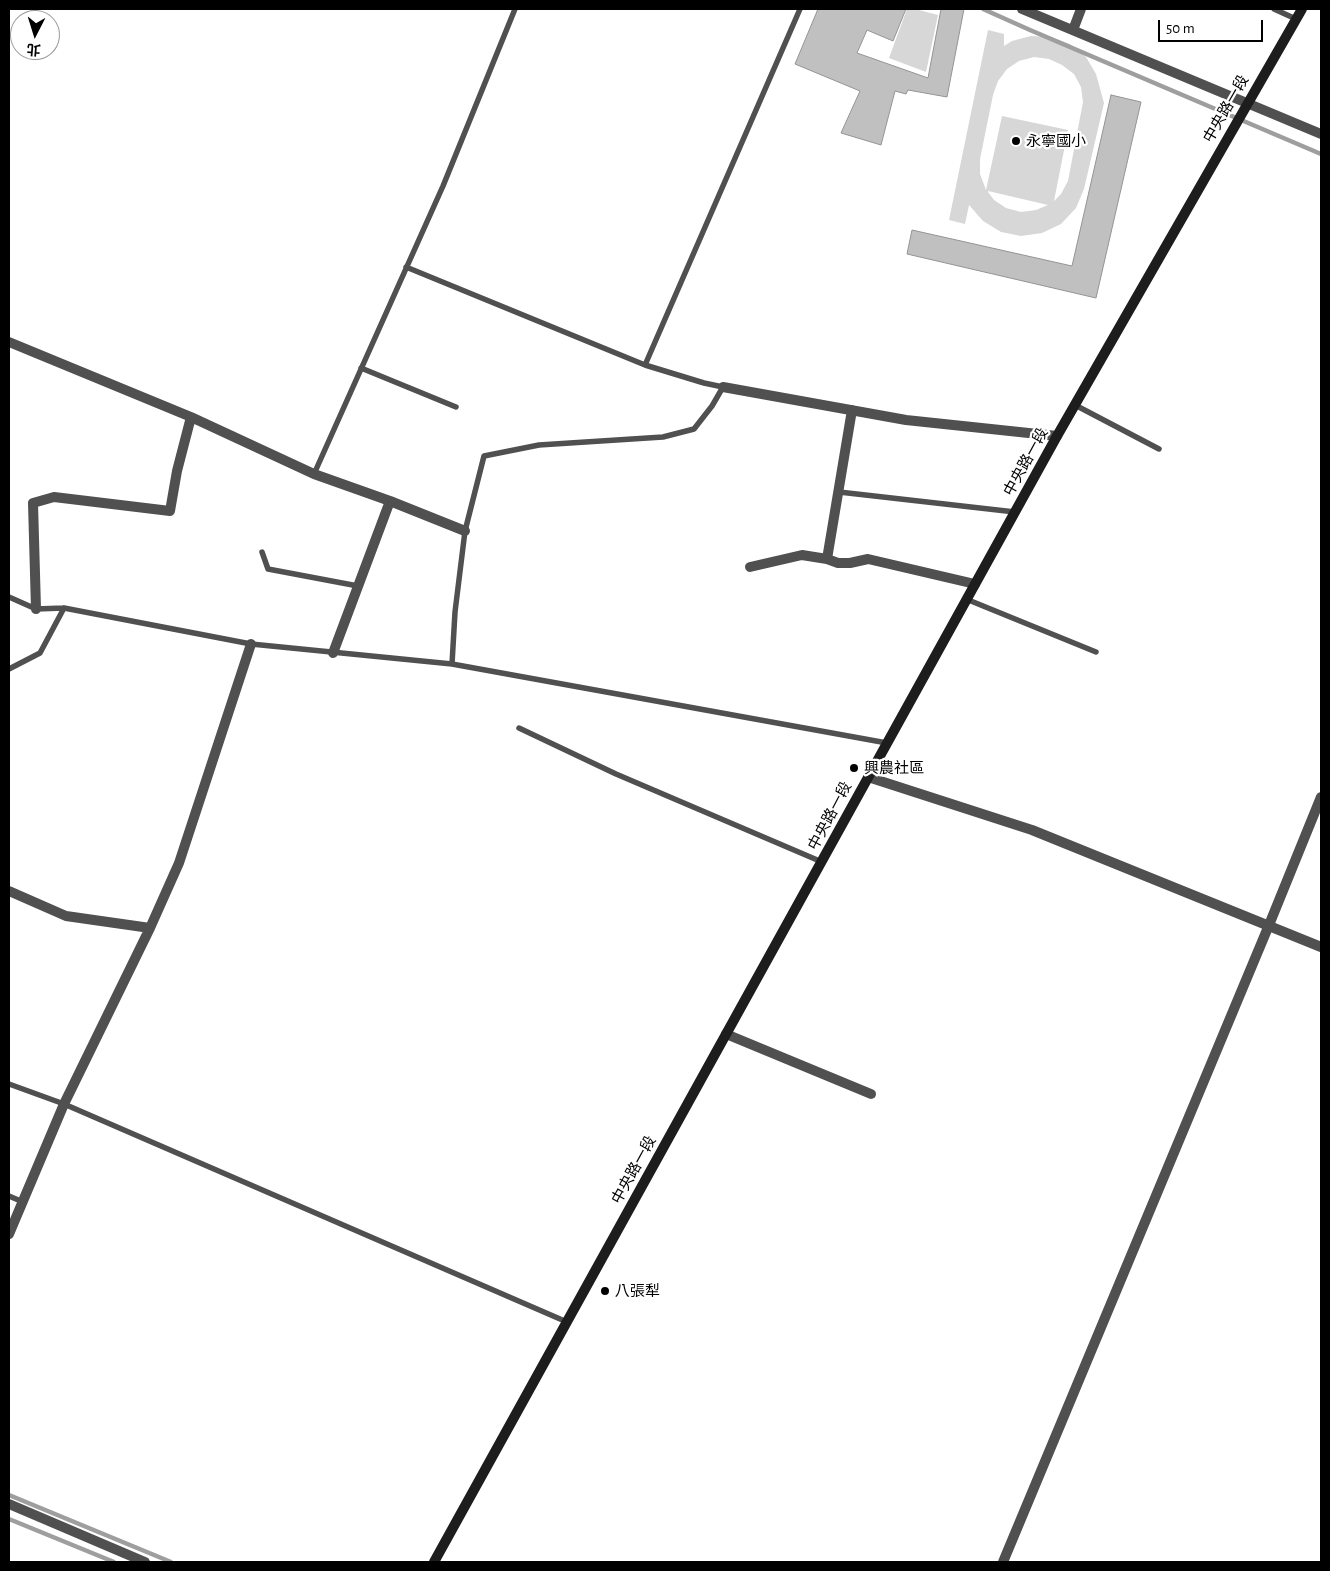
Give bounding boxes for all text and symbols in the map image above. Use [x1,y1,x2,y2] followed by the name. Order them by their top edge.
[10,10,60,60] north arrow
[1160,10,1265,42] scale bar
[1166,21,1195,36] text: 50 m
[26,41,41,57] text: 北
[1199,72,1253,146] street label: 中央路一段
[1026,132,1086,150] place label: 永寧國小
[1010,135,1022,147] marker: 永寧國小
[1000,425,1052,499] street label: 中央路一段
[864,759,924,777] place label: 興農社區
[848,762,860,774] marker: 興農社區
[804,779,856,853] street label: 中央路一段
[608,1133,660,1207] street label: 中央路一段
[615,1282,660,1300] place label: 八張犁
[599,1285,611,1297] marker: 八張犁

